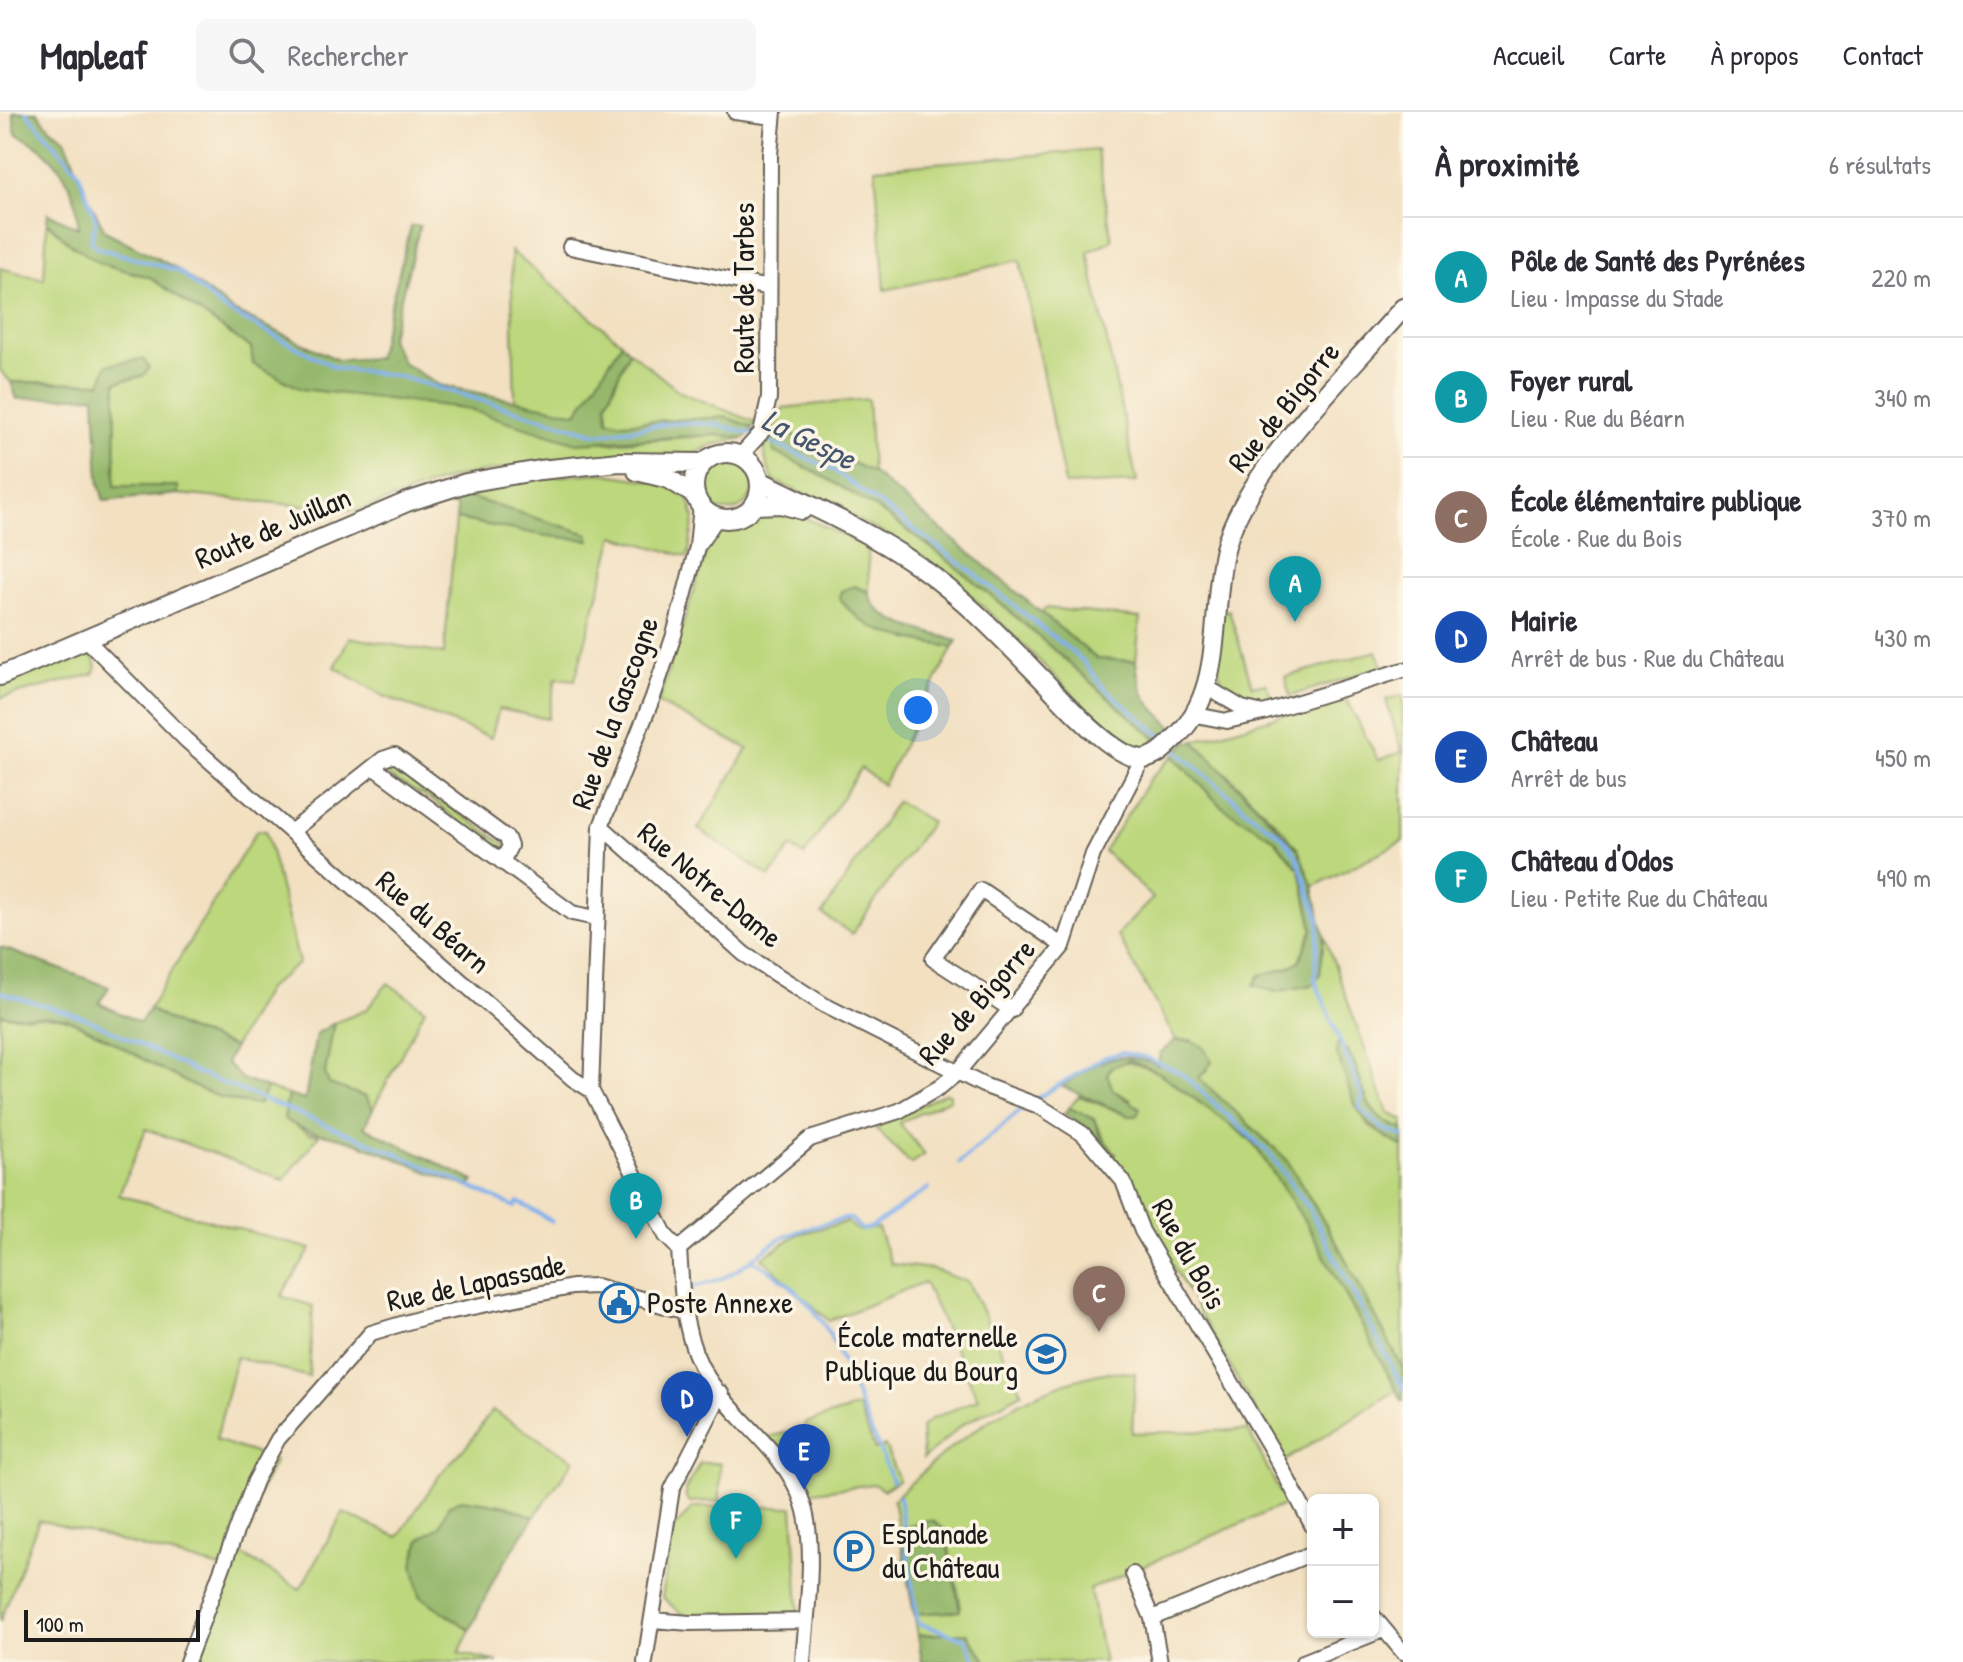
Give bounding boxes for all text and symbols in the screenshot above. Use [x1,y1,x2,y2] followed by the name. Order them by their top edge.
[196,19,756,91] search box
[40,29,148,81] text: Mapleaf
[224,33,268,77] icon: search
[288,35,409,75] text: Rechercher
[1493,36,1565,74] text: Accueil
[1609,36,1666,74] text: Carte
[1710,36,1799,74] text: À propos
[1843,36,1923,74] text: Contact
[1435,141,1580,187] text: À proximité
[1829,147,1931,182] text: 6 résultats
[723,203,763,373] street label: Route de Tarbes
[1511,240,1805,280] text: Pôle de Santé des Pyrénées
[1455,260,1467,295] text: A
[1871,260,1931,295] text: 220 m
[1511,280,1724,315] text: Lieu · Impasse du Stade
[1218,333,1348,480] street label: Rue de Bigorre
[1511,360,1632,400] text: Foyer rural
[1454,380,1468,415] text: B
[1874,380,1931,415] text: 340 m
[755,398,864,480] water label: La Gespe
[1511,400,1685,435] text: Lieu · Rue du Béarn
[189,476,357,578] street label: Route de Juillan
[1511,480,1802,520] text: École élémentaire publique
[1454,500,1468,535] text: C
[1871,500,1931,535] text: 370 m
[1511,520,1682,555] text: École · Rue du Bois
[1269,556,1321,622] pin: A
[1511,600,1578,640] text: Mairie
[561,611,667,814] street label: Rue de la Gascogne
[1455,620,1467,655] text: D
[1874,620,1931,655] text: 430 m
[1511,640,1784,675] text: Arrêt de bus · Rue du Château
[898,690,938,730] your location
[1511,720,1598,760] text: Château
[1455,740,1467,775] text: E
[1875,740,1931,775] text: 450 m
[1511,760,1627,795] text: Arrêt de bus
[630,812,791,956] street label: Rue Notre-Dame
[1511,840,1673,880] text: Château d'Odos
[1456,860,1466,895] text: F
[1876,860,1931,895] text: 490 m
[368,861,499,982] street label: Rue du Béarn
[1511,880,1768,915] text: Lieu · Petite Rue du Château
[909,929,1044,1073] street label: Rue de Bigorre
[610,1173,662,1239] pin: B
[1143,1191,1237,1316] street label: Rue du Bois
[383,1244,569,1320] street label: Rue de Lapassade
[1073,1266,1125,1332] pin: C
[598,1282,640,1324] public building icon: Poste Annexe
[647,1282,793,1322] place label: Poste Annexe
[825,1316,1018,1390] place label: École maternelle Publique du Bourg
[1025,1333,1067,1375] school or university icon: École maternelle Publique du Bourg
[661,1371,713,1437] pin: D
[778,1424,830,1490] pin: E
[710,1493,762,1559] pin: F
[1307,1494,1379,1638] map controls
[1307,1494,1379,1566] button: +
[882,1513,999,1587] place label: Esplanade du Château
[833,1530,875,1572] parking icon: Esplanade du Château
[1307,1566,1379,1638] button: −
[24,1606,200,1642] scale bar
[36,1609,84,1639] text: 100 m

